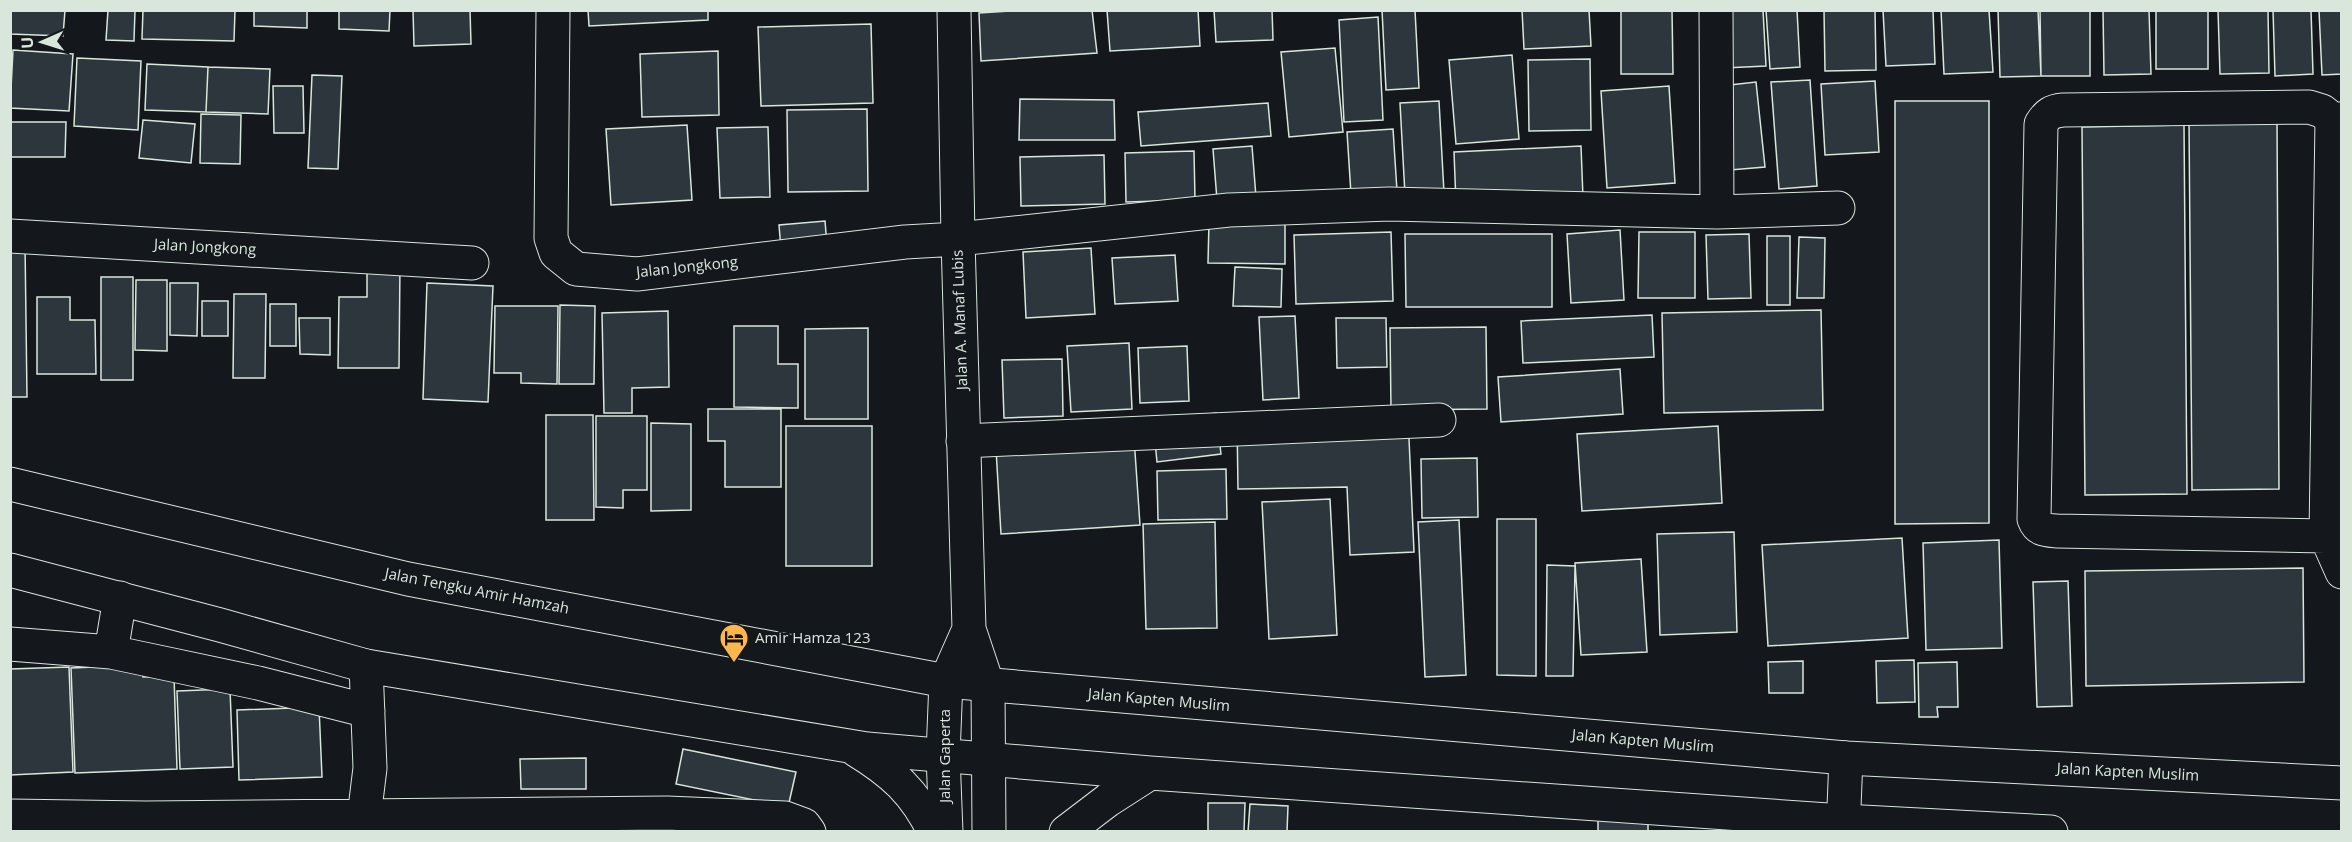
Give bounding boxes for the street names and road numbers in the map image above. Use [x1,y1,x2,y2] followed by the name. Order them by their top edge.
[151,233,257,259] street label: Jalan Jongkong
[947,250,972,393] street label: Jalan A. Manaf Lubis
[633,251,739,282] street label: Jalan Jongkong
[381,562,571,618] street label: Jalan Tengku Amir Hamzah
[1085,683,1231,715] street label: Jalan Kapten Muslim
[934,709,954,805] street label: Jalan Gaperta
[1569,724,1715,756] street label: Jalan Kapten Muslim
[2054,757,2200,785] street label: Jalan Kapten Muslim

